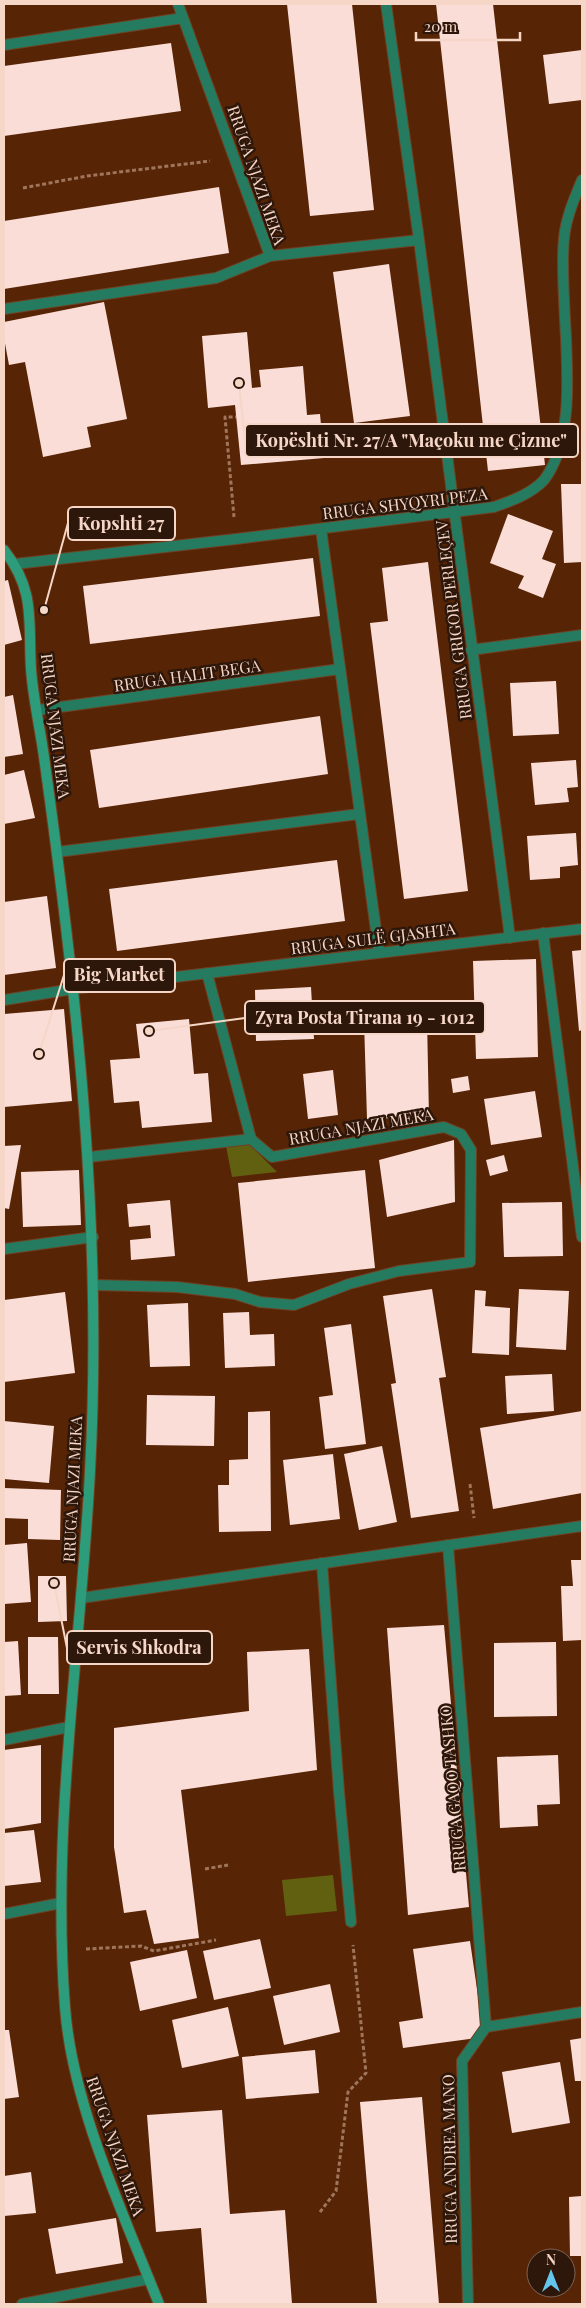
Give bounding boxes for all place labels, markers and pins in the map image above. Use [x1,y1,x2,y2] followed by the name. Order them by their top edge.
[245,424,578,457] callout: Kopështi Nr. 27/A "Maçoku me Çizme"
[68,507,175,540] callout: Kopshti 27
[64,959,175,992] callout: Big Market
[245,1001,485,1034] callout: Zyra Posta Tirana 19 - 1012
[67,1631,212,1664] callout: Servis Shkodra

